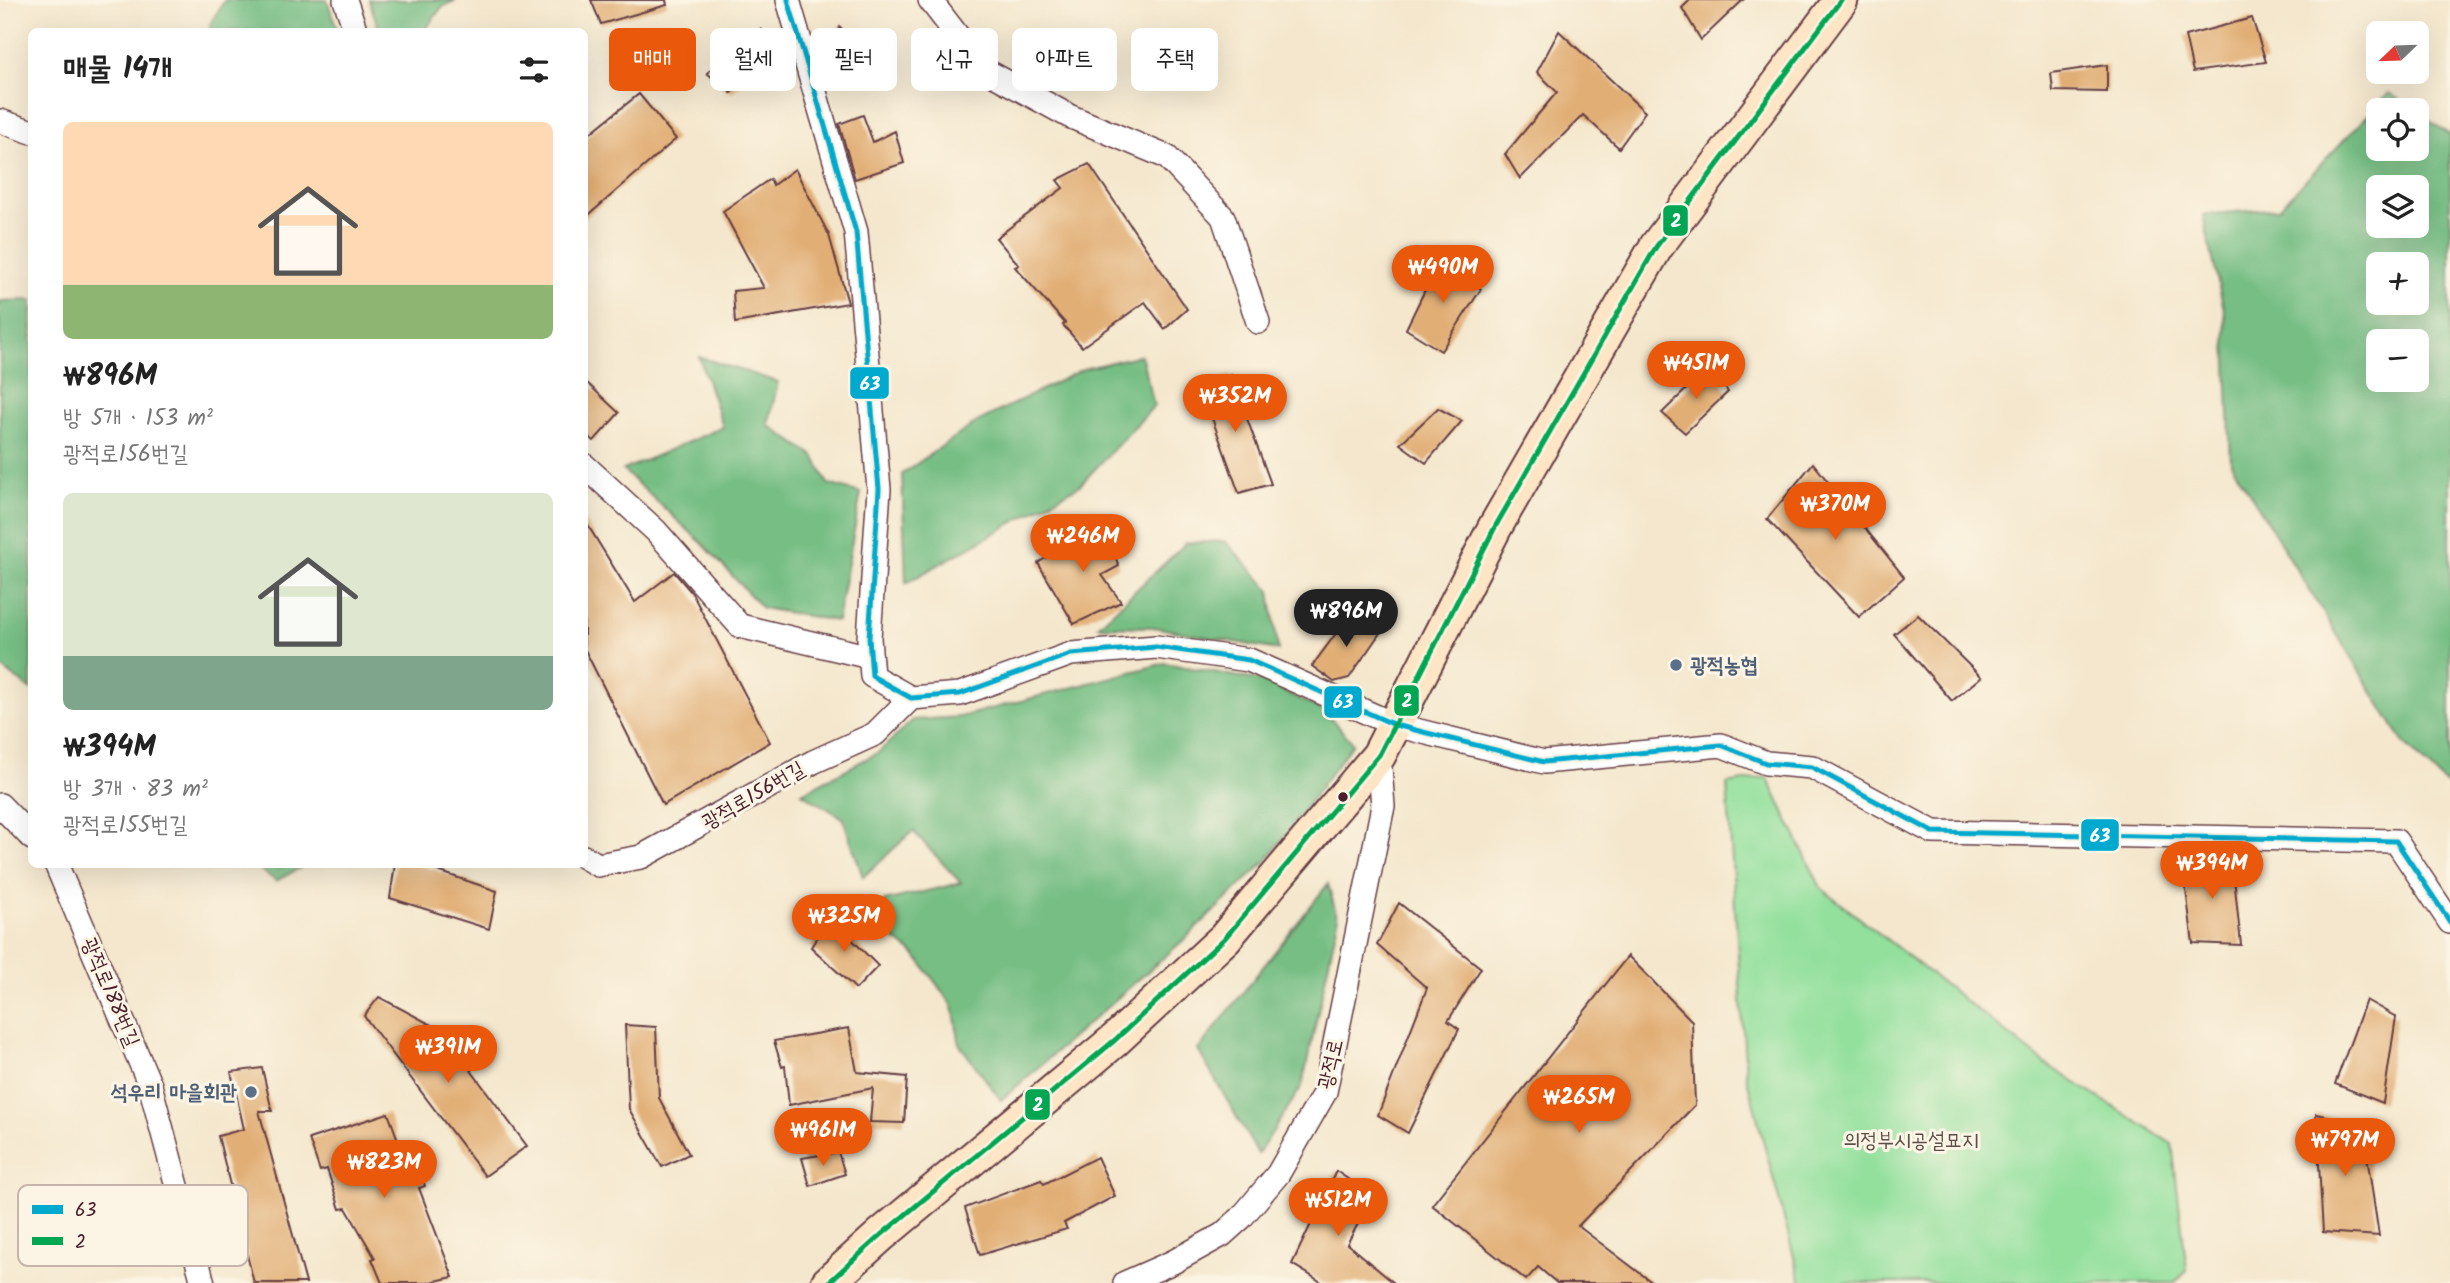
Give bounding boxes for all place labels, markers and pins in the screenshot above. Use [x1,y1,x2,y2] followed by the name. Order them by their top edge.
[1394,246,1492,305] pin: ₩490M
[1647,342,1745,401] pin: ₩451M
[1186,374,1284,434] pin: ₩352M
[1786,482,1884,542] pin: ₩370M
[1034,514,1132,574] pin: ₩246M
[1297,590,1395,649] pin: ₩896M
[1690,650,1758,683] place label: 광적농협
[1668,657,1684,673] marker: 광적농협
[1336,790,1350,804] unlabelled marker
[2163,842,2261,901] pin: ₩394M
[795,894,893,954] pin: ₩325M
[399,1026,497,1085] pin: ₩391M
[1530,1076,1628,1135] pin: ₩265M
[111,1077,237,1110] place label: 석우리 마을회관
[243,1084,259,1100] marker: 석우리 마을회관
[774,1108,872,1168] pin: ₩961M
[2296,1118,2394,1178] pin: ₩797M
[335,1140,433,1200] pin: ₩823M
[1289,1178,1387,1238] pin: ₩512M

